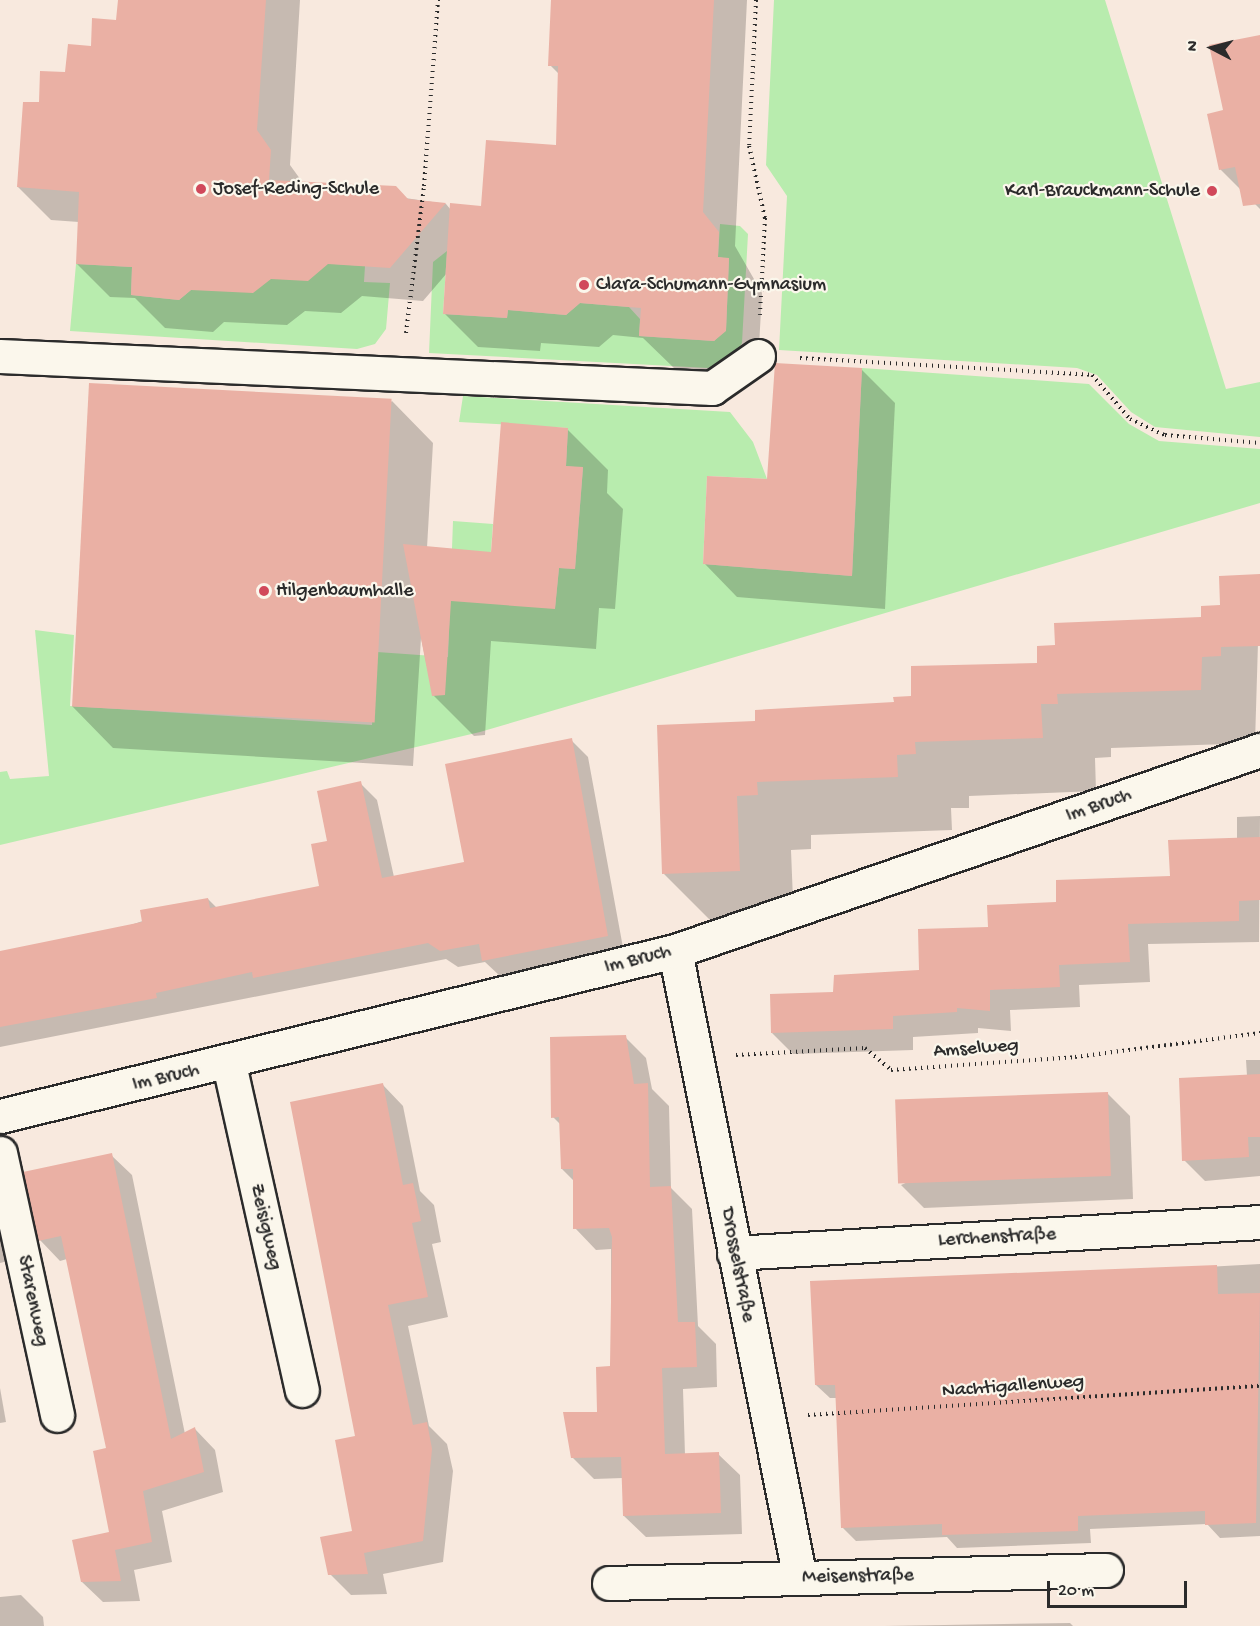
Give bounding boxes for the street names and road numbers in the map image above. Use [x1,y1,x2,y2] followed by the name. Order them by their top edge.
[1063,784,1135,828] street label: Im Bruch
[602,940,674,980] street label: Im Bruch
[933,1034,1019,1064] street label: Amselweg
[130,1059,202,1097] street label: Im Bruch
[243,1181,287,1273] street label: Zeisigweg
[714,1206,760,1324] street label: Drosselstraße
[937,1223,1057,1253] street label: Lerchenstraße
[11,1253,53,1349] street label: Starenweg
[941,1370,1085,1404] street label: Nachtigallenweg
[802,1564,914,1590] street label: Meisenstraße

